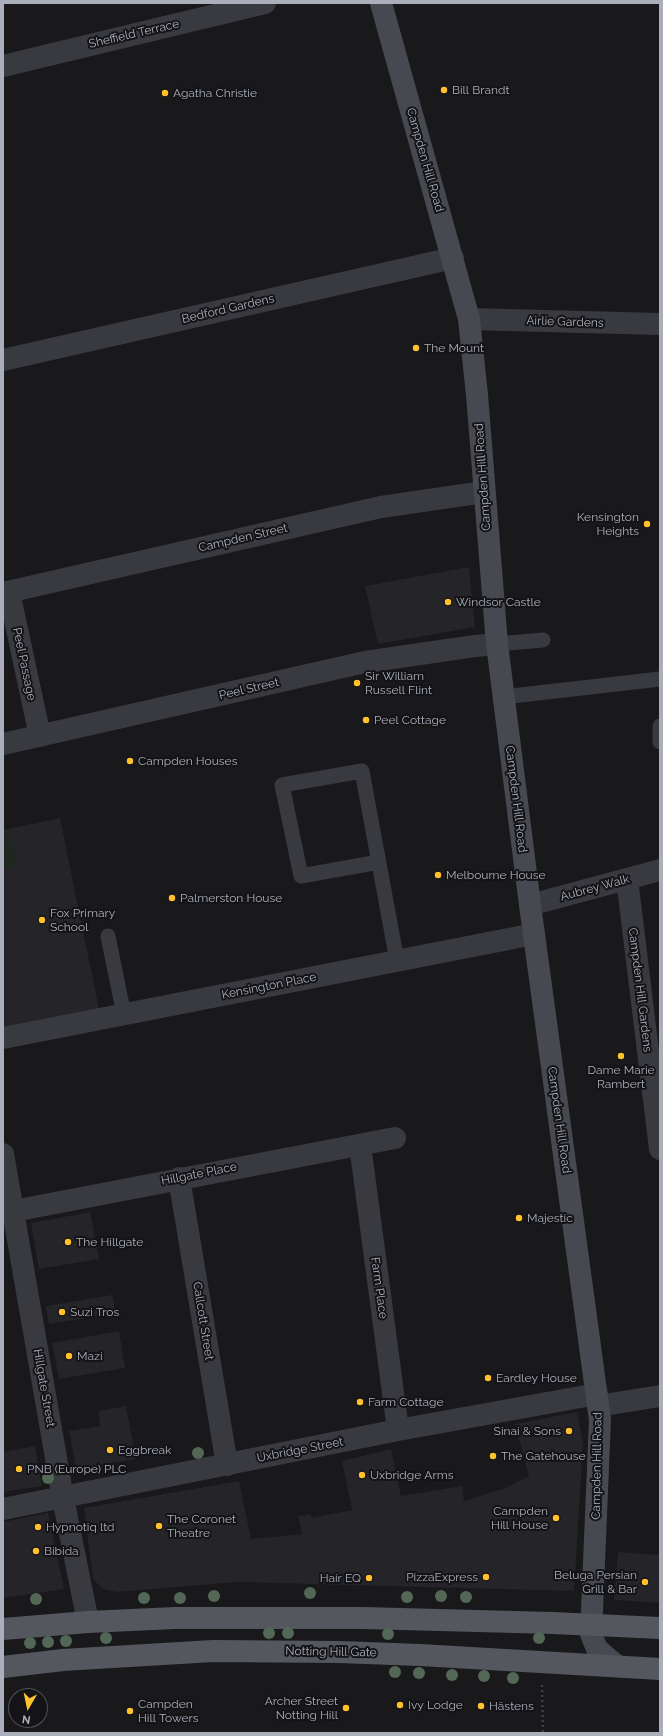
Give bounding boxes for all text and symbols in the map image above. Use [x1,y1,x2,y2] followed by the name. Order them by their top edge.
[87,17,181,51] street label: Sheffield Terrace
[452,83,509,97] place label: Bill Brandt
[439,85,449,95] marker: Bill Brandt
[173,86,257,100] place label: Agatha Christie
[160,88,170,98] marker: Agatha Christie
[403,106,447,214] street label: Campden Hill Road
[180,291,276,327] street label: Bedford Gardens
[526,313,604,331] street label: Airlie Gardens
[424,341,484,355] place label: The Mount
[411,343,421,353] marker: The Mount
[472,423,494,531] street label: Campden Hill Road
[577,510,639,538] place label: Kensington Heights
[642,519,652,529] marker: Kensington Heights
[197,521,289,555] street label: Campden Street
[456,595,541,609] place label: Windsor Castle
[443,597,453,607] marker: Windsor Castle
[9,626,39,702] street label: Peel Passage
[365,669,432,697] place label: Sir William Russell Flint
[218,675,280,703] street label: Peel Street
[352,678,362,688] marker: Sir William Russell Flint
[374,713,446,727] place label: Peel Cottage
[361,715,371,725] marker: Peel Cottage
[502,745,530,853] street label: Campden Hill Road
[138,754,237,768] place label: Campden Houses
[125,756,135,766] marker: Campden Houses
[446,868,546,882] place label: Melbourne House
[433,870,443,880] marker: Melbourne House
[559,872,631,904] street label: Aubrey Walk
[180,891,282,905] place label: Palmerston House
[167,893,177,903] marker: Palmerston House
[50,906,115,934] place label: Fox Primary School
[37,915,47,925] marker: Fox Primary School
[625,927,655,1053] street label: Campden Hill Gardens
[220,970,318,1002] street label: Kensington Place
[616,1051,626,1061] marker: Dame Marie Rambert
[587,1063,655,1091] place label: Dame Marie Rambert
[544,1066,574,1174] street label: Campden Hill Road
[160,1160,238,1188] street label: Hillgate Place
[527,1211,573,1225] place label: Majestic
[514,1213,524,1223] marker: Majestic
[76,1235,143,1249] place label: The Hillgate
[63,1237,73,1247] marker: The Hillgate
[368,1256,390,1320] street label: Farm Place
[190,1281,216,1361] street label: Callcott Street
[70,1305,119,1319] place label: Suzi Tros
[57,1307,67,1317] marker: Suzi Tros
[30,1348,58,1428] street label: Hillgate Street
[77,1349,103,1363] place label: Mazi
[64,1351,74,1361] marker: Mazi
[496,1371,577,1385] place label: Eardley House
[483,1373,493,1383] marker: Eardley House
[368,1395,443,1409] place label: Farm Cottage
[355,1397,365,1407] marker: Farm Cottage
[589,1412,605,1520] street label: Campden Hill Road
[494,1424,561,1438] place label: Sinai & Sons
[564,1426,574,1436] marker: Sinai & Sons
[256,1435,344,1465] street label: Uxbridge Street
[118,1443,171,1457] place label: Eggbreak
[105,1445,115,1455] marker: Eggbreak
[501,1449,586,1463] place label: The Gatehouse
[488,1451,498,1461] marker: The Gatehouse
[27,1462,126,1476] place label: PNB (Europe) PLC
[14,1464,24,1474] marker: PNB (Europe) PLC
[370,1468,453,1482] place label: Uxbridge Arms
[357,1470,367,1480] marker: Uxbridge Arms
[491,1504,548,1532] place label: Campden Hill House
[167,1512,236,1540] place label: The Coronet Theatre
[551,1513,561,1523] marker: Campden Hill House
[46,1520,115,1534] place label: Hypnotiq ltd
[154,1521,164,1531] marker: The Coronet Theatre
[33,1522,43,1532] marker: Hypnotiq ltd
[44,1544,79,1558] place label: Bibida
[31,1546,41,1556] marker: Bibida
[554,1568,637,1596] place label: Beluga Persian Grill & Bar
[406,1570,478,1584] place label: PizzaExpress
[320,1571,361,1585] place label: Hair EQ
[481,1572,491,1582] marker: PizzaExpress
[364,1573,374,1583] marker: Hair EQ
[640,1577,650,1587] marker: Beluga Persian Grill & Bar
[285,1644,377,1660] street label: Notting Hill Gate
[8,1688,48,1728] north arrow
[265,1694,338,1722] place label: Archer Street Notting Hill
[138,1697,199,1725] place label: Campden Hill Towers
[408,1698,463,1712] place label: Ivy Lodge
[489,1699,534,1713] place label: Hästens
[395,1700,405,1710] marker: Ivy Lodge
[476,1701,486,1711] marker: Hästens
[341,1703,351,1713] marker: Archer Street Notting Hill
[125,1706,135,1716] marker: Campden Hill Towers
[21,1712,31,1726] text: N

